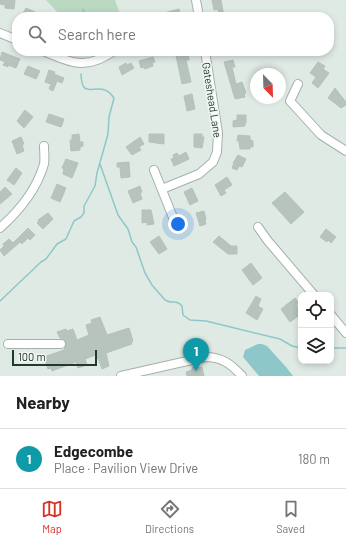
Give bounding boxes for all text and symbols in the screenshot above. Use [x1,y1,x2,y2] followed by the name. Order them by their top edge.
[12,12,334,56] search box
[26,23,48,45] icon: search
[58,25,136,43] text: Search here
[200,61,225,139] street label: Gateshead Lane
[250,68,286,104] north arrow
[168,214,188,234] your location
[298,292,334,364] map controls
[298,292,334,328] button: locate
[298,328,334,364] button: layers
[183,338,209,371] pin: 1
[12,348,97,367] scale bar
[18,350,46,363] text: 100 m
[16,392,70,412] text: Nearby
[54,442,133,460] text: Edgecombe
[27,451,31,467] text: 1
[298,451,330,467] text: 180 m
[54,460,198,476] text: Place · Pavilion View Drive
[41,498,63,535] tab: Map
[145,498,194,535] tab: Directions
[276,498,305,535] tab: Saved

